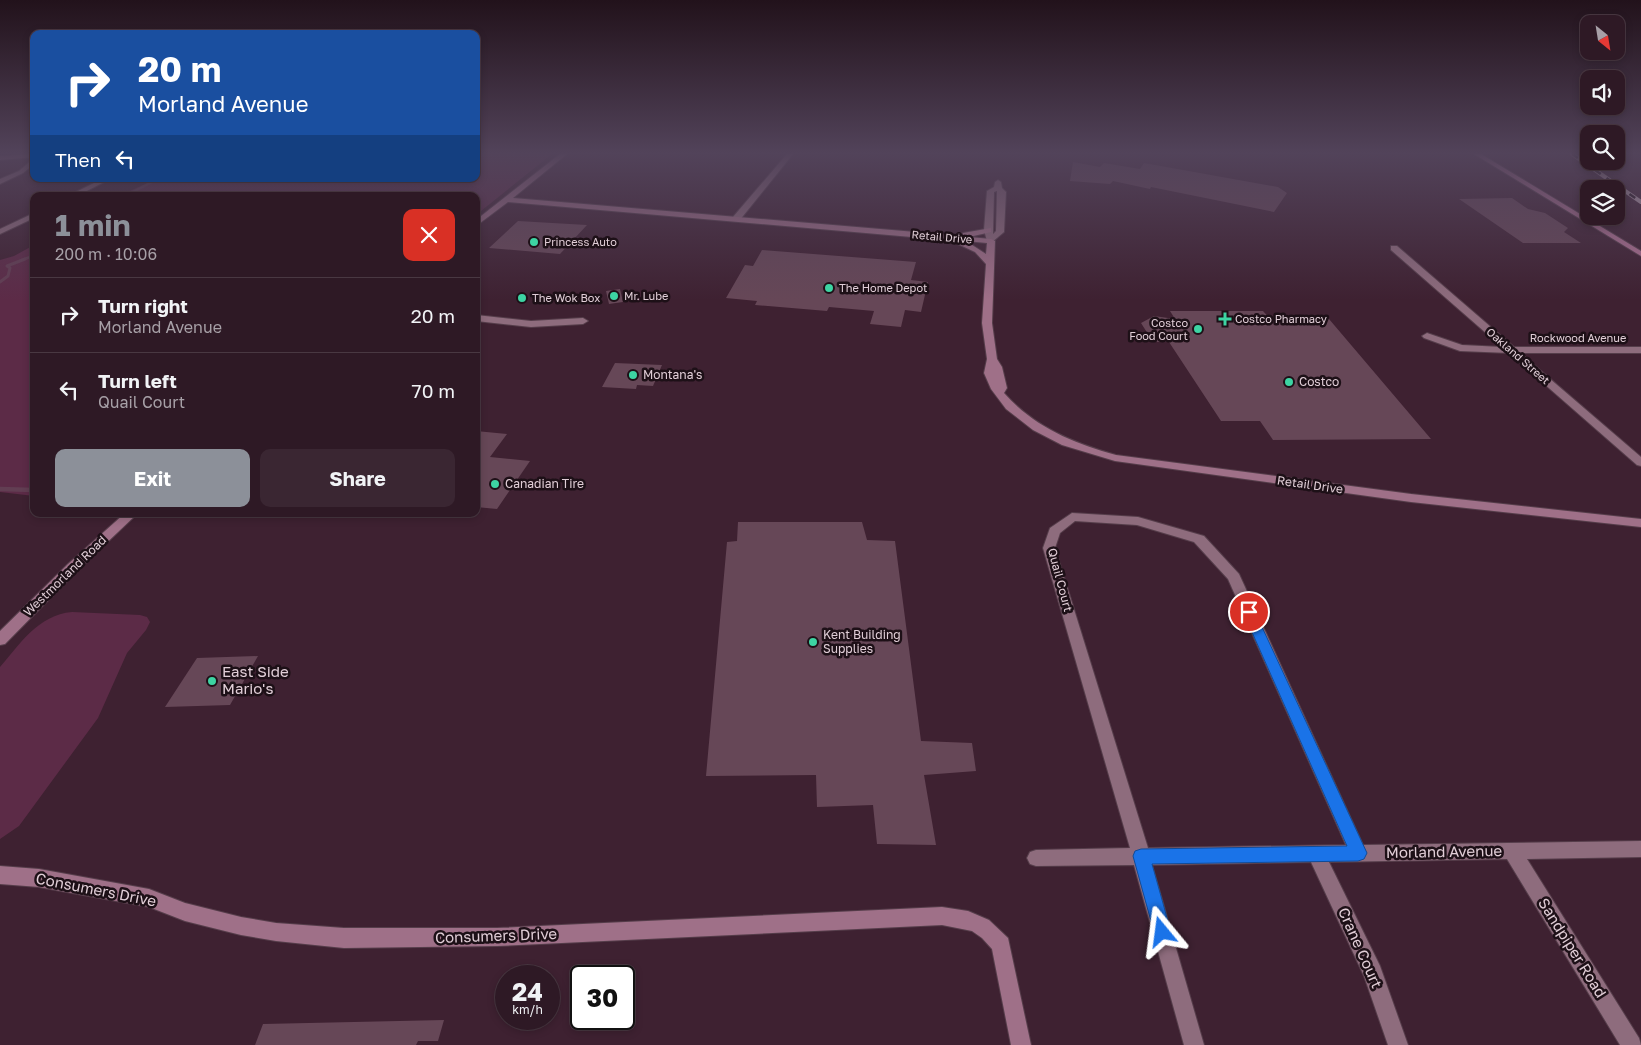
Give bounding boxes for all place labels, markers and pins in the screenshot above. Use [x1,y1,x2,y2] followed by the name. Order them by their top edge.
[544,235,617,248] place label: Princess Auto
[528,236,540,248] marker: Princess Auto
[839,281,927,294] place label: The Home Depot
[823,282,835,294] marker: The Home Depot
[624,289,668,302] place label: Mr. Lube
[608,290,620,302] marker: Mr. Lube
[532,291,600,304] place label: The Wok Box
[516,292,528,304] marker: The Wok Box
[1235,312,1327,325] place label: Costco Pharmacy
[1219,313,1231,325] marker: Costco Pharmacy
[1129,316,1188,342] place label: Costco Food Court
[1192,323,1204,335] marker: Costco Food Court
[643,367,702,382] place label: Montana's
[627,369,639,381] marker: Montana's
[1299,374,1339,389] place label: Costco
[1283,376,1295,388] marker: Costco
[505,476,584,491] place label: Canadian Tire
[489,478,501,490] marker: Canadian Tire
[1228,591,1270,633] pin
[823,627,901,656] place label: Kent Building Supplies
[807,636,819,648] marker: Kent Building Supplies
[222,662,289,697] place label: East Side Mario's
[206,675,218,687] marker: East Side Mario's

